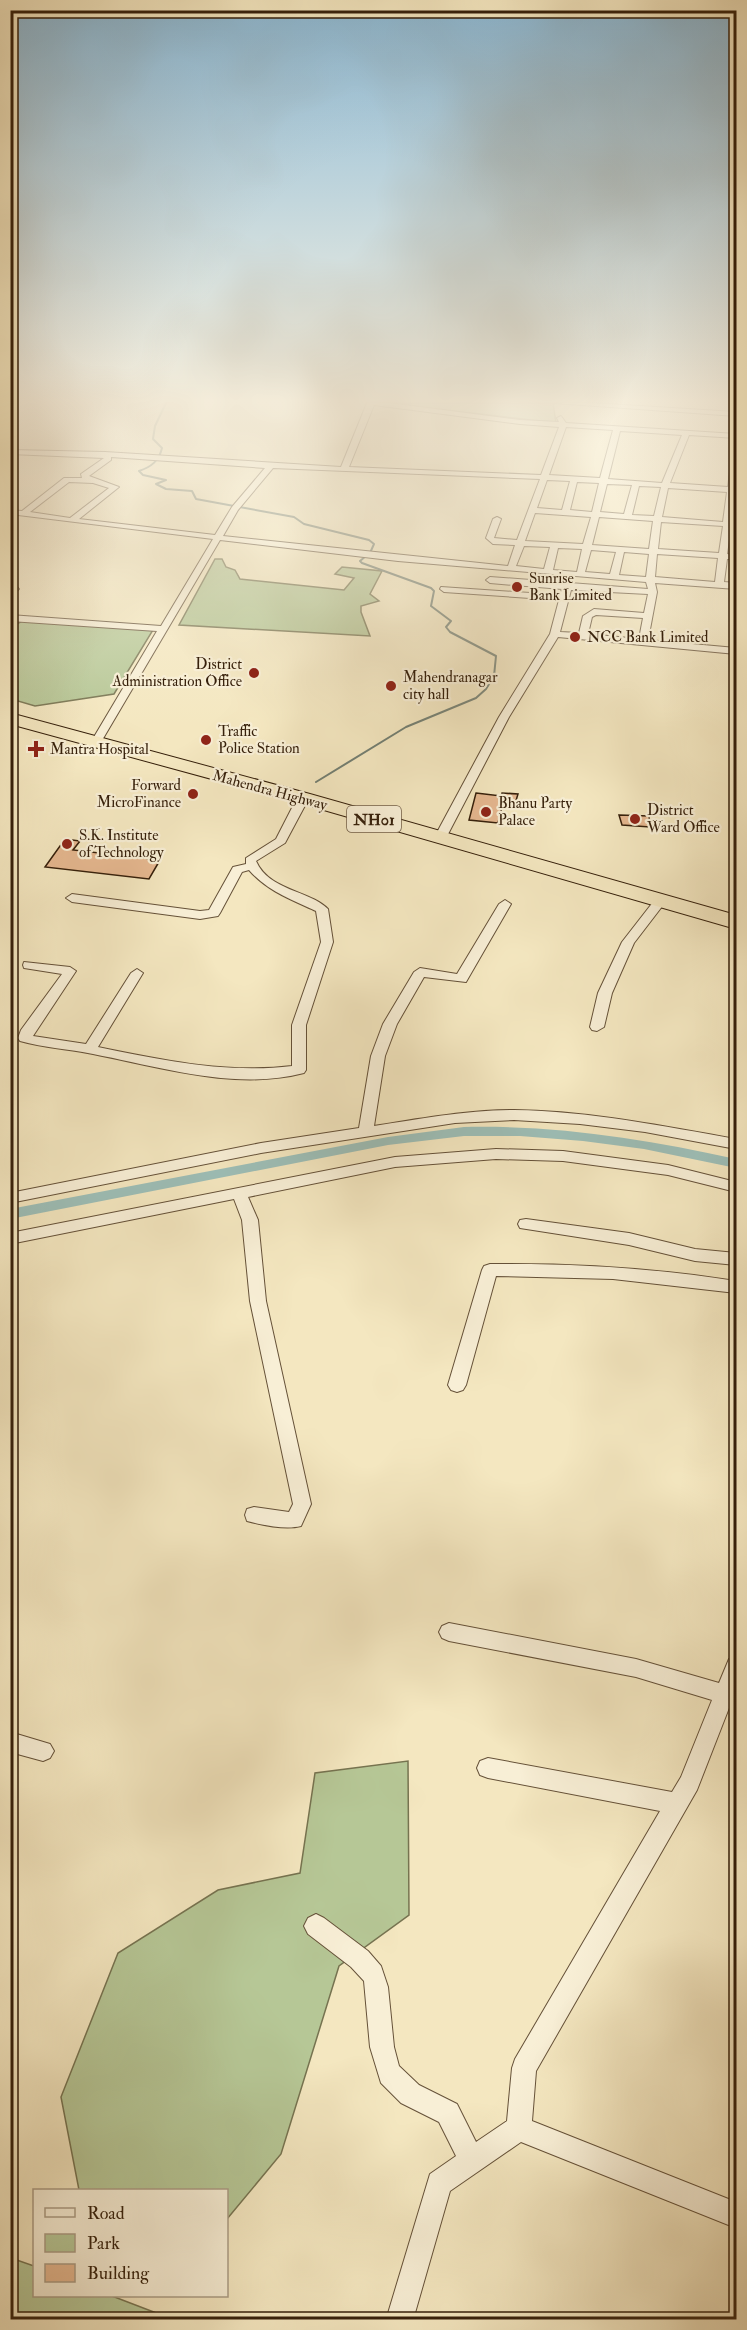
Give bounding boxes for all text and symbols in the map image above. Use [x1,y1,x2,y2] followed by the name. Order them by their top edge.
[529,569,613,605] place label: Sunrise Bank Limited
[510,580,524,594] marker: Sunrise Bank Limited
[587,628,709,647] place label: NCC Bank Limited
[568,630,582,644] marker: NCC Bank Limited
[111,655,242,691] place label: District Administration Office
[247,666,261,680] marker: District Administration Office
[403,668,498,704] place label: Mahendranagar city hall
[384,679,398,693] marker: Mahendranagar city hall
[218,722,300,758] place label: Traffic Police Station
[199,733,213,747] marker: Traffic Police Station
[27,740,45,758] marker: Mantra Hospital
[50,740,149,760] place label: Mantra Hospital
[210,766,330,815] street label: Mahendra Highway
[97,776,182,812] place label: Forward MicroFinance
[186,787,200,801] marker: Forward MicroFinance
[498,794,572,830] place label: Bhanu Party Palace
[646,801,720,837] place label: District Ward Office
[479,805,493,819] marker: Bhanu Party Palace
[347,806,401,832] road number: NH01
[628,812,642,826] marker: District Ward Office
[79,826,164,862] place label: S.K. Institute of Technology
[60,837,74,851] marker: S.K. Institute of Technology
[33,2189,228,2297] legend
[87,2202,125,2225] text: Road
[87,2232,120,2255] text: Park
[87,2262,150,2285] text: Building

